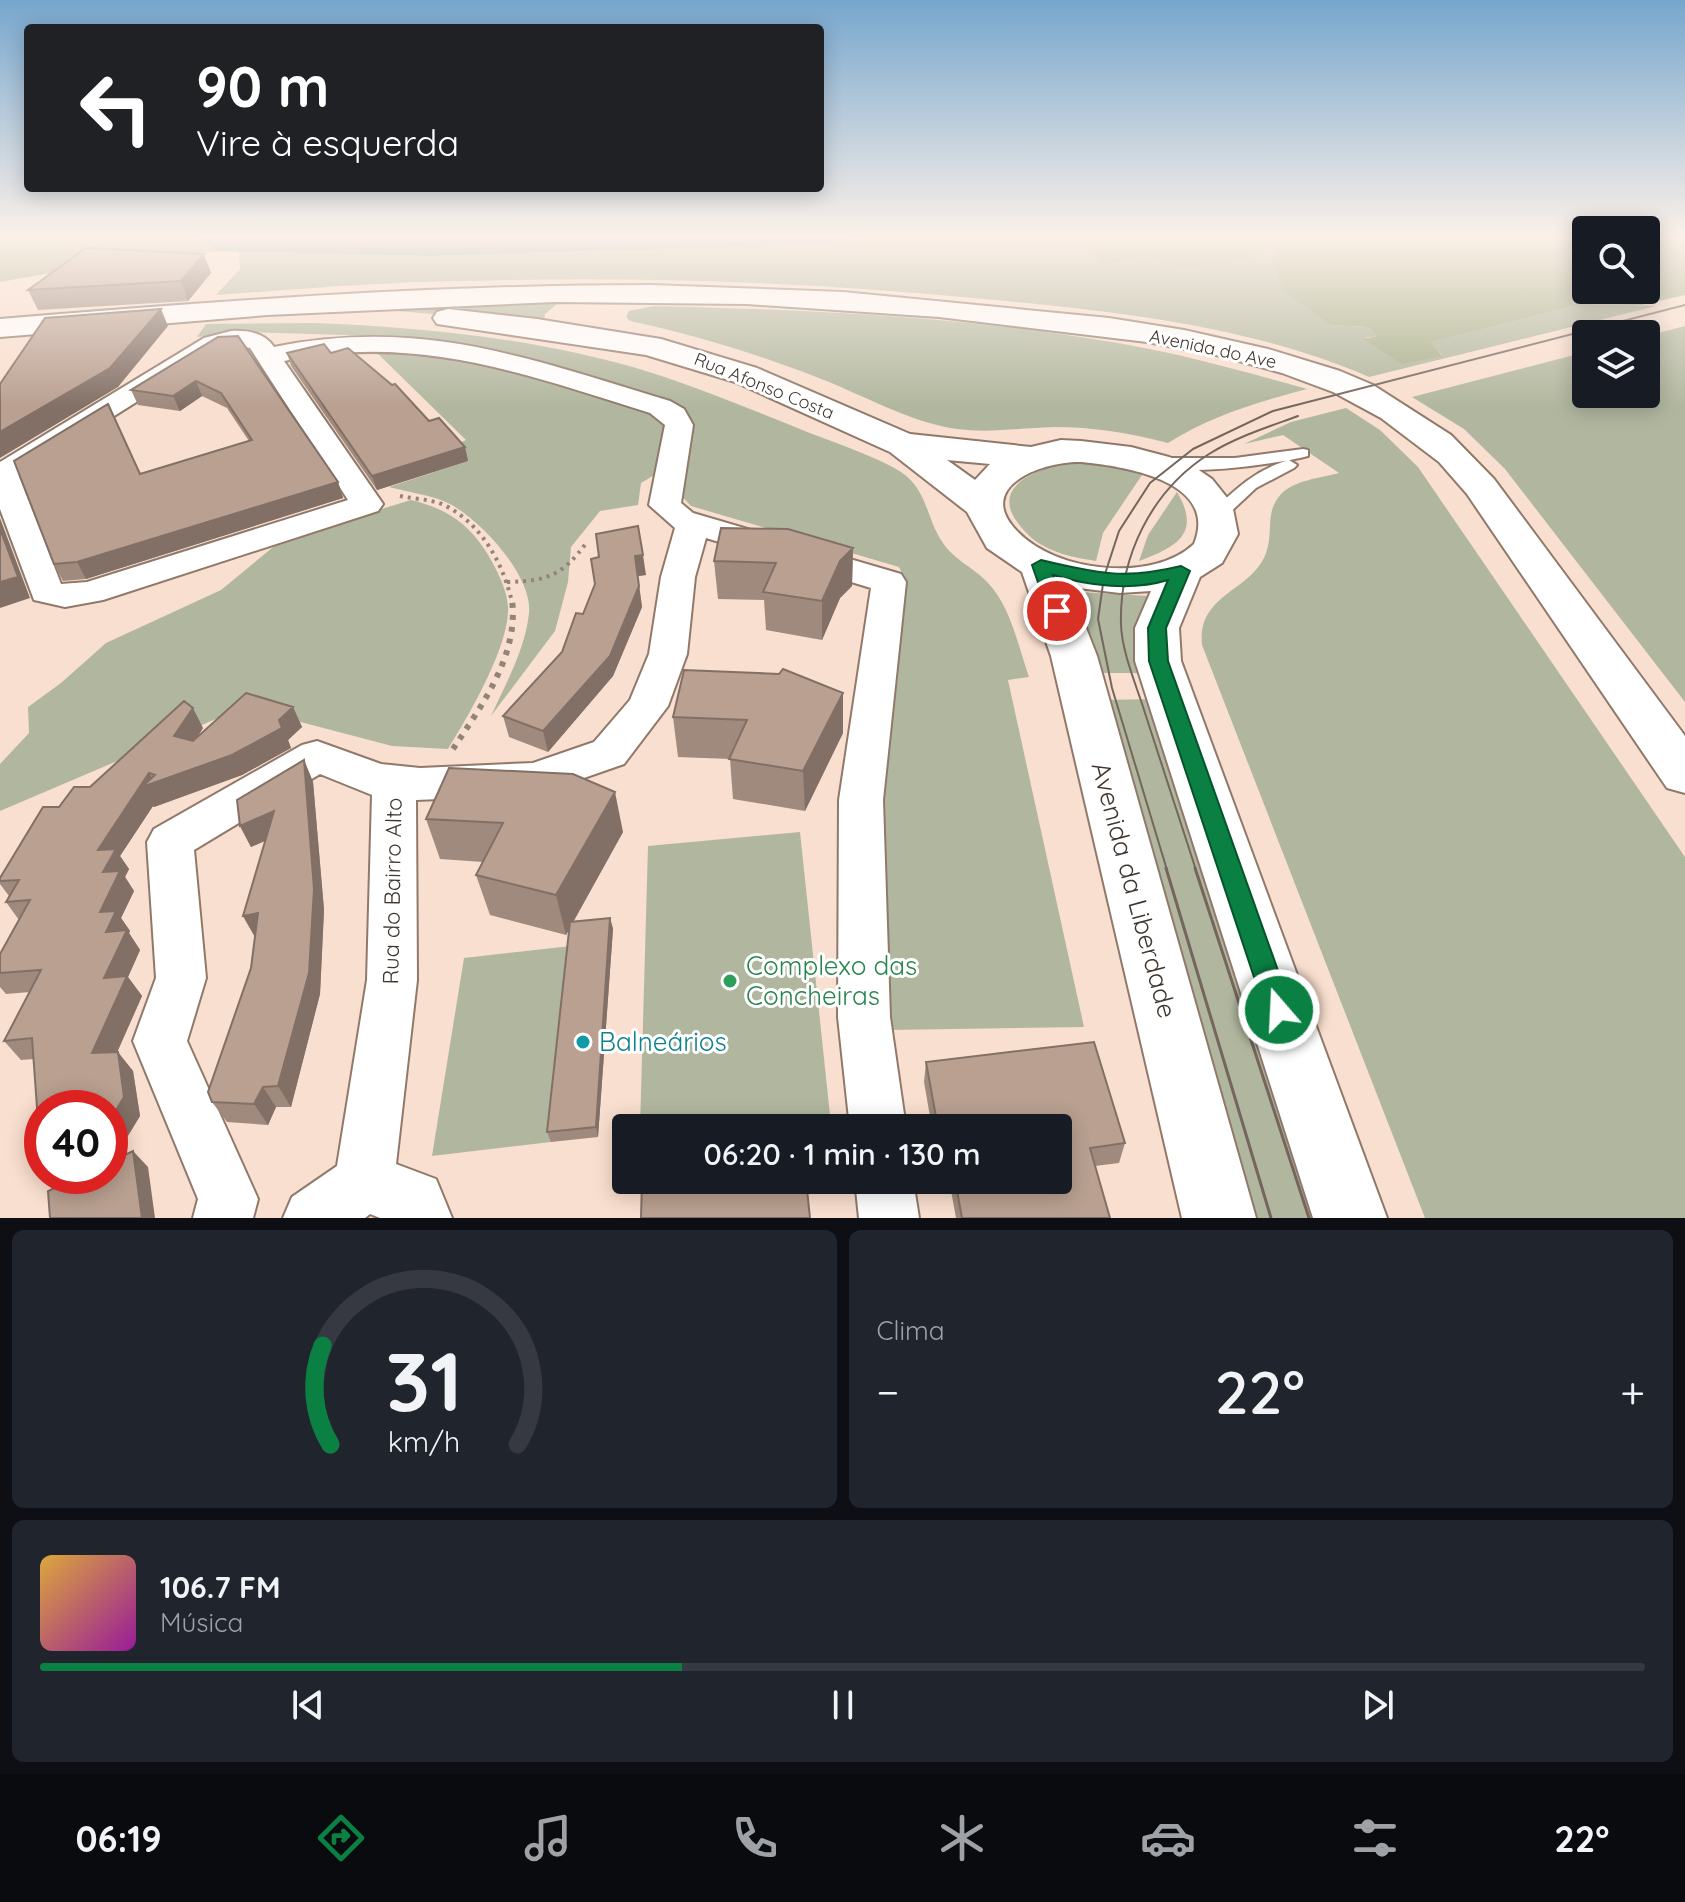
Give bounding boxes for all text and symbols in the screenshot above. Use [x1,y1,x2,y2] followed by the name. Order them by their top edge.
[196,51,330,121] text: 90 m
[64,56,168,160] icon: left
[196,120,459,165] text: Vire à esquerda
[1572,216,1660,408] map controls
[1572,216,1660,304] button: search
[1572,320,1660,408] button: layers
[1148,324,1279,373] street label: Avenida do Ave
[691,347,838,424] street label: Rua Afonso Costa
[1023,577,1091,645] pin
[1035,589,1079,633] icon: arrive
[1084,758,1185,1021] street label: Avenida da Liberdade
[376,797,408,985] street label: Rua do Bairro Alto
[746,949,917,1012] place label: Complexo das Concheiras
[1237,968,1321,1052] position arrow
[721,972,739,990] marker: Complexo das Concheiras
[599,1025,727,1058] place label: Balneários
[574,1033,592,1051] marker: Balneários
[24,1090,128,1194] speed limit sign: 40
[704,1135,980,1173] text: 06:20 · 1 min · 130 m
[877,1314,945,1347] text: Clima
[386,1328,463,1432] text: 31
[1215,1354,1305,1429] text: 22°
[877,1364,899,1419] text: −
[1620,1364,1645,1419] text: +
[388,1423,461,1459] text: km/h
[160,1568,280,1606] text: 106.7 FM
[160,1606,243,1639] text: Música
[286,1683,330,1727] icon: previous
[821,1683,865,1727] icon: pause
[1356,1683,1400,1727] icon: next
[313,1810,369,1866] icon: directions
[520,1810,576,1866] icon: music
[727,1810,783,1866] icon: phone
[934,1810,990,1866] icon: climate
[1140,1810,1196,1866] icon: car
[1347,1810,1403,1866] icon: filters
[75,1816,162,1861] text: 06:19
[1554,1816,1609,1861] text: 22°

